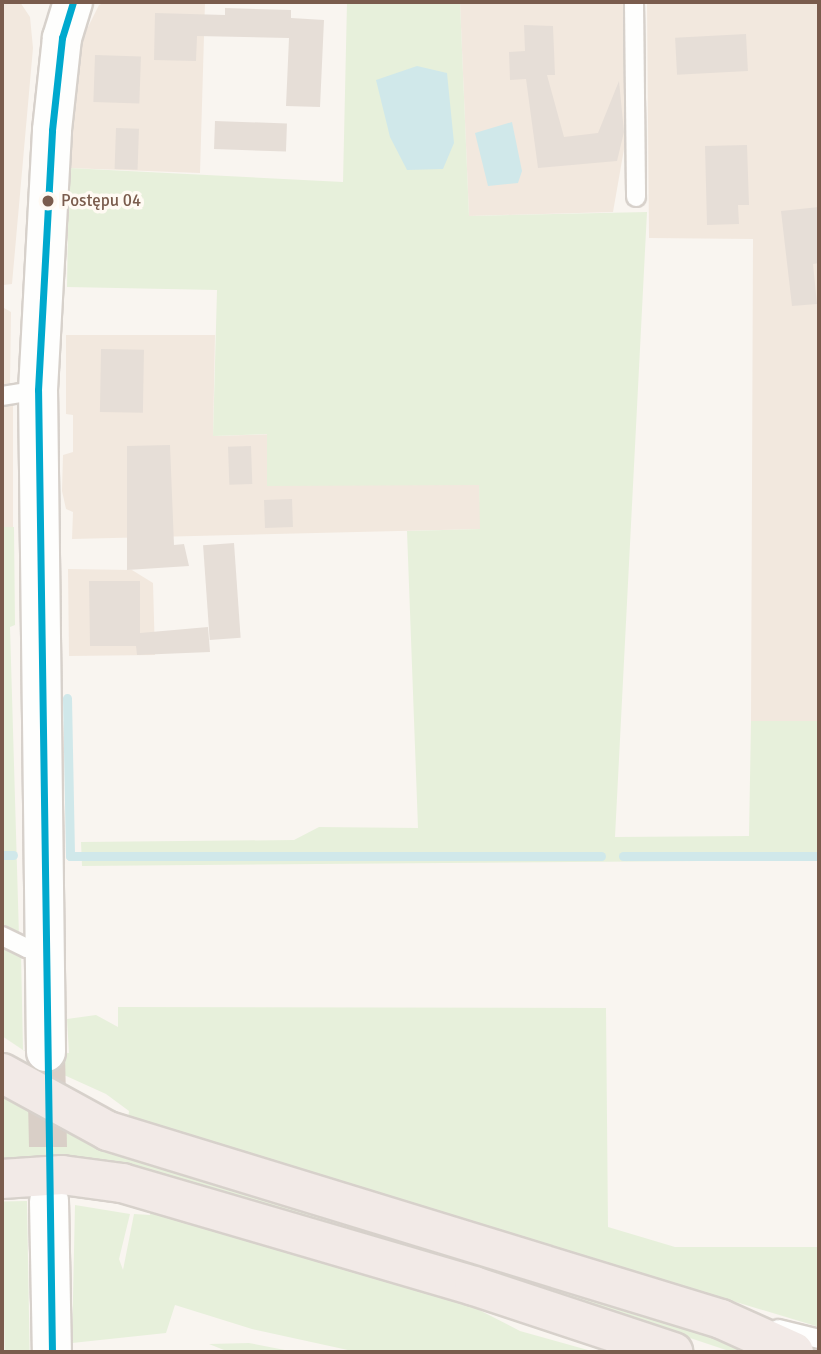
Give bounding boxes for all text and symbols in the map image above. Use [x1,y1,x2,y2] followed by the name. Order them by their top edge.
[61,191,141,211] place label: Postępu 04
[41,194,55,208] marker: Postępu 04

